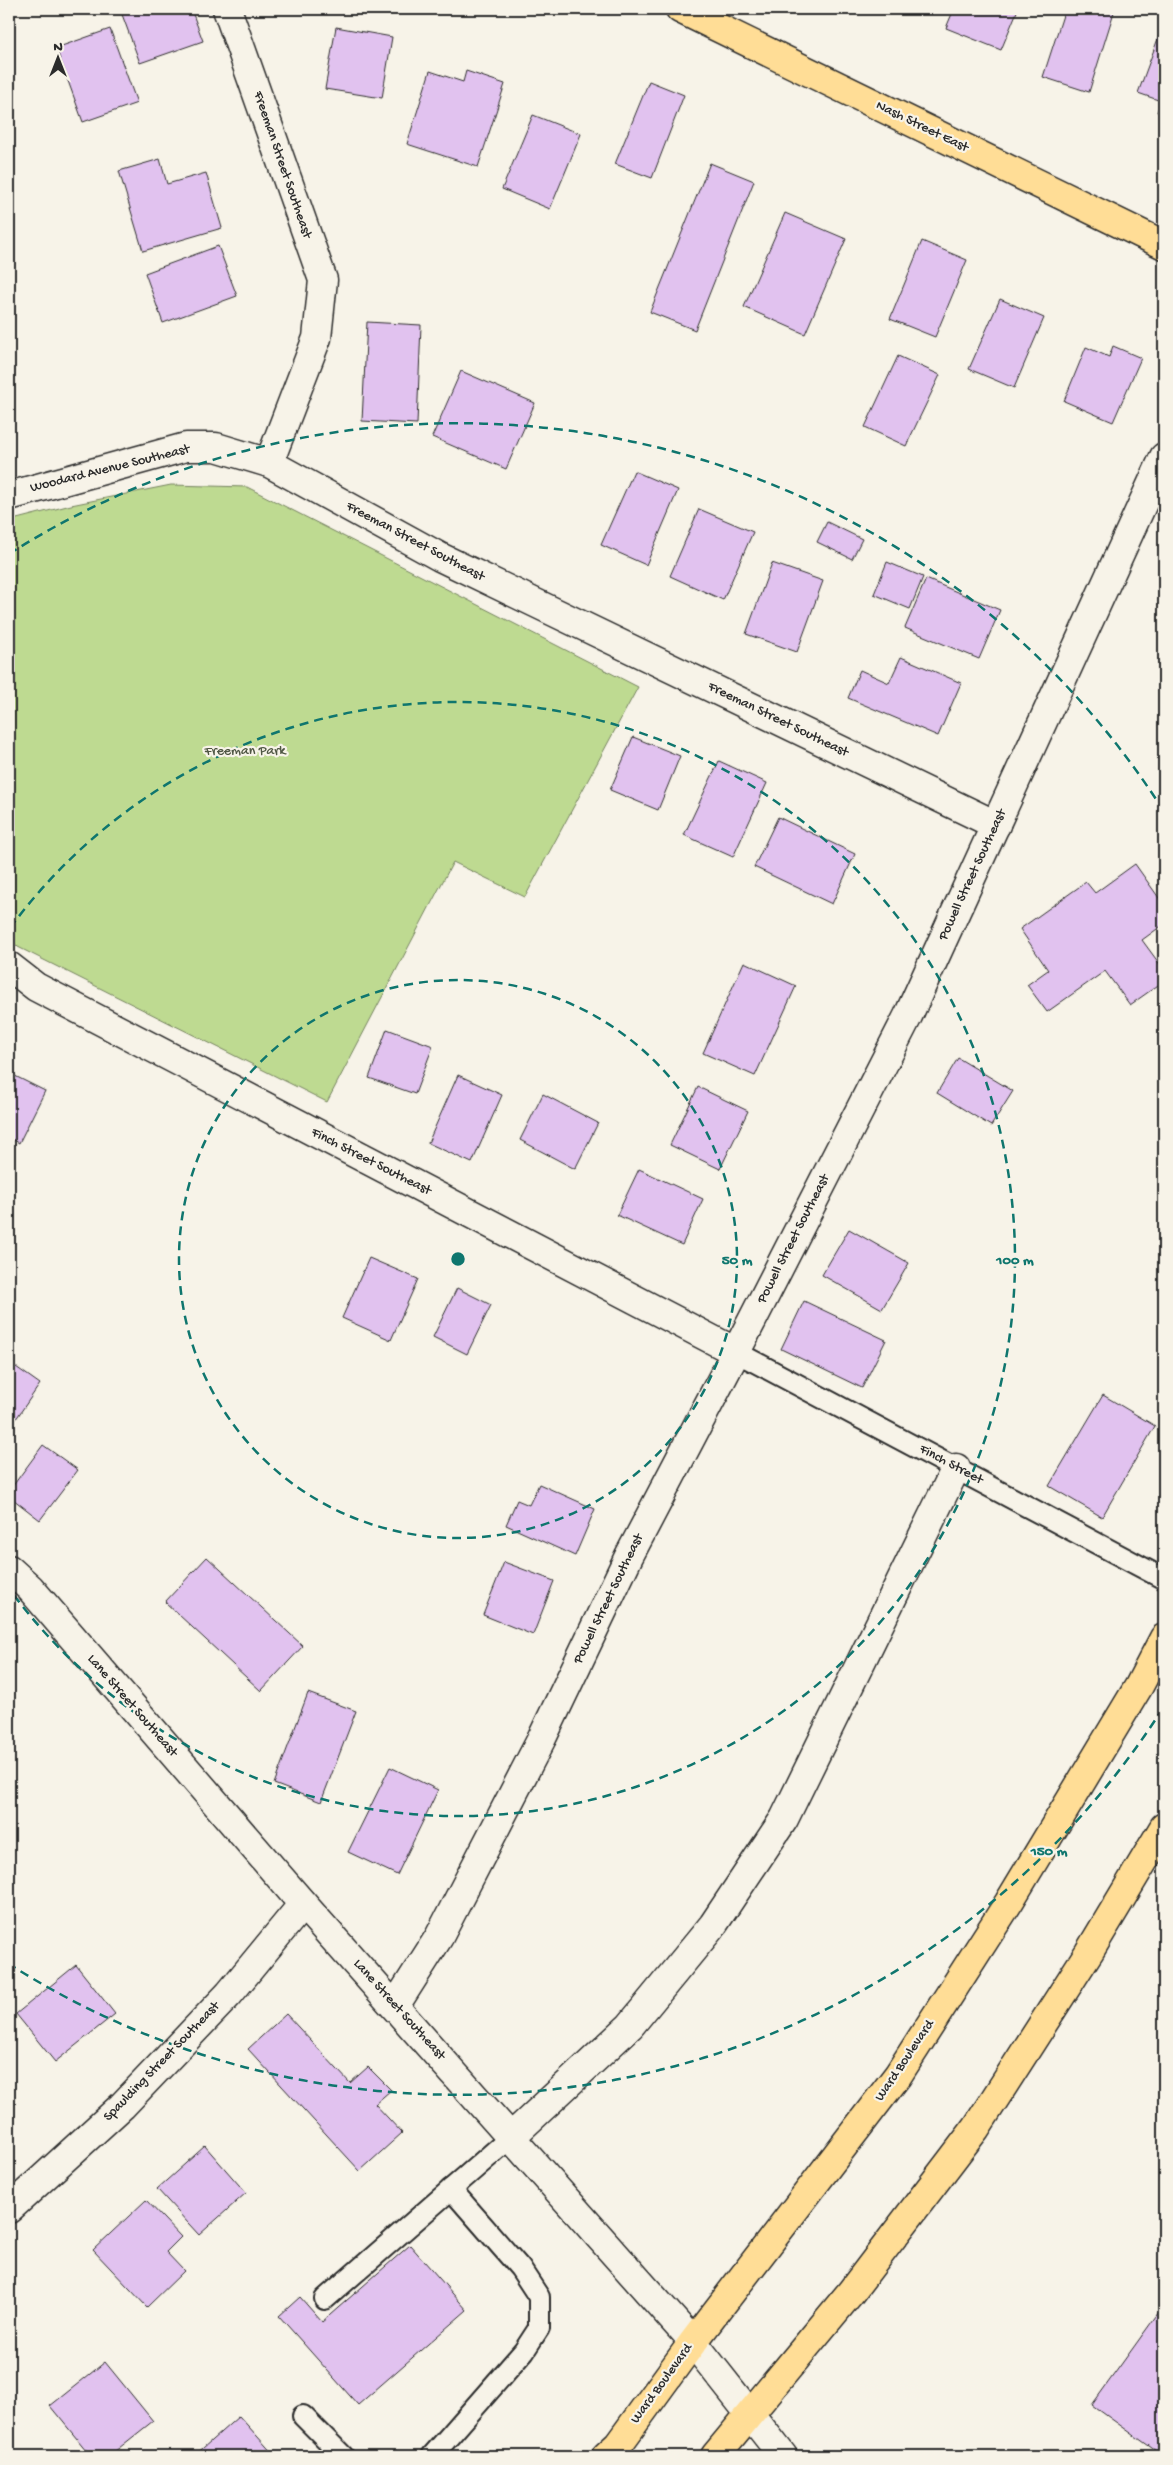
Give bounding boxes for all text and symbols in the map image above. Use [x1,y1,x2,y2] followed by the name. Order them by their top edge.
[32,32,82,82] north arrow
[53,39,63,56] text: N
[249,88,316,242] street label: Freeman Street Southeast
[873,97,972,157] street label: Nash Street East
[29,441,193,497] street label: Woodard Avenue Southeast
[342,498,488,586] street label: Freeman Street Southeast
[704,678,852,762] street label: Freeman Street Southeast
[204,743,287,760] park label: Freeman Park
[935,806,1011,944] street label: Powell Street Southeast
[307,1124,435,1200] street label: Finch Street Southeast
[754,1170,835,1307] street label: Powell Street Southeast
[449,1250,467,1268] centre of rings
[722,1252,753,1270] text: 50 m
[995,1252,1034,1270] text: 100 m
[915,1441,987,1489] street label: Finch Street
[570,1530,648,1668] street label: Powell Street Southeast
[83,1651,182,1762] street label: Lane Street Southeast
[1030,1843,1068,1861] text: 150 m
[349,1956,450,2065] street label: Lane Street Southeast
[100,1998,225,2125] street label: Spaulding Street Southeast
[872,2016,939,2105] street label: Ward Boulevard
[627,2339,698,2427] street label: Ward Boulevard

